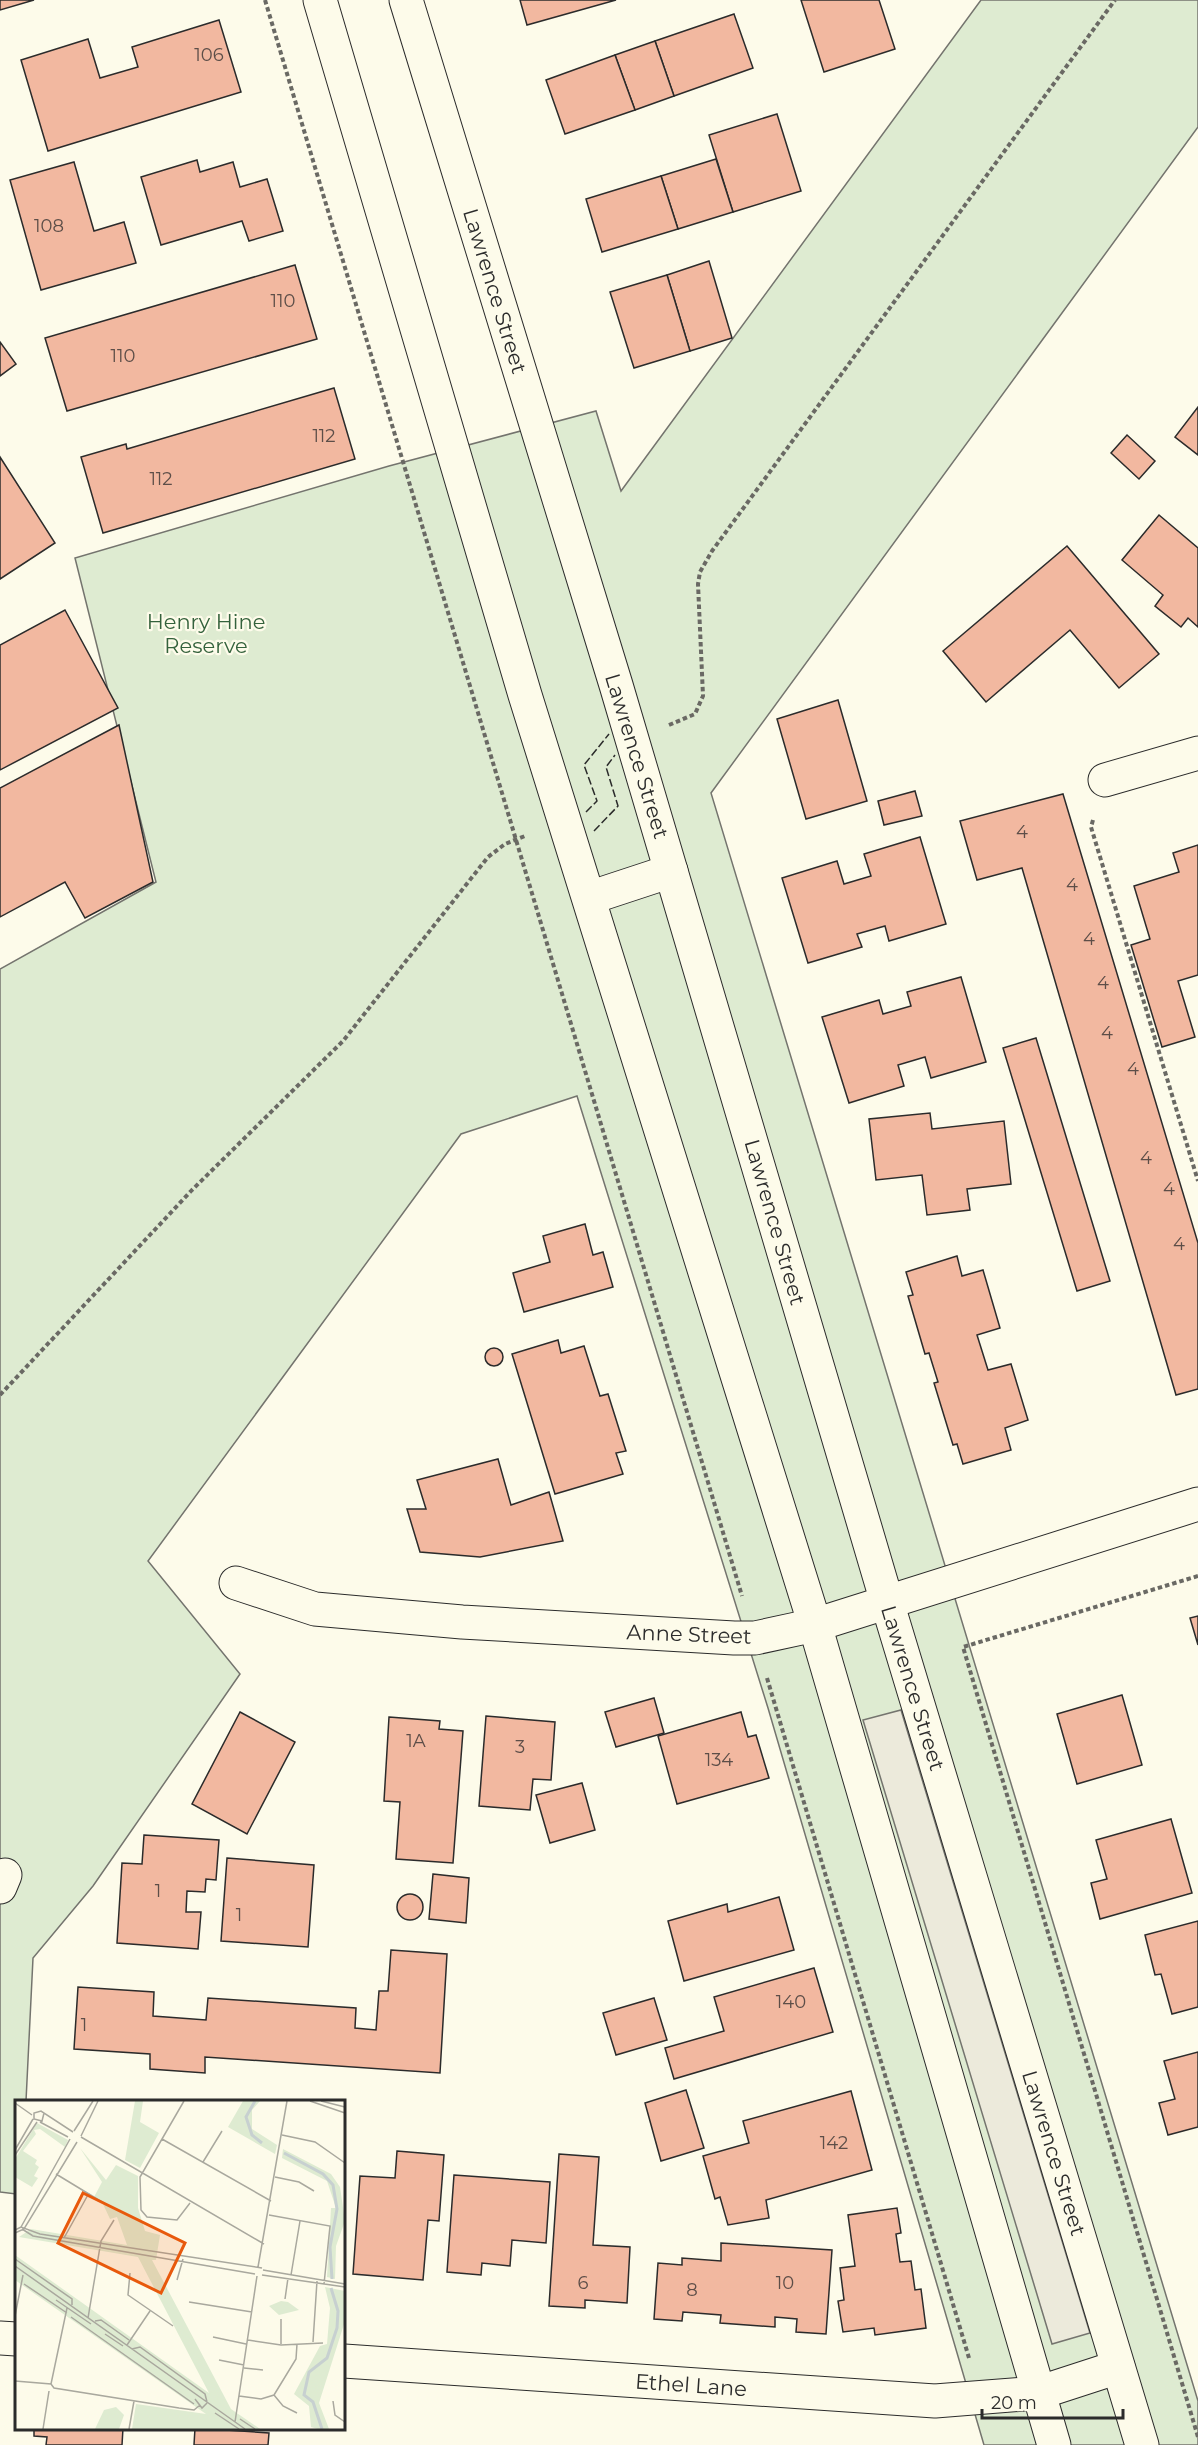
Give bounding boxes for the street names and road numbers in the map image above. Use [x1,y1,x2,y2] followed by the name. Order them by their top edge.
[458,205,532,377] street label: Lawrence Street
[600,670,674,842] street label: Lawrence Street
[739,1136,811,1308] street label: Lawrence Street
[876,1602,950,1774] street label: Lawrence Street
[626,1619,752,1649] street label: Anne Street
[1017,2067,1091,2239] street label: Lawrence Street
[634,2369,748,2401] street label: Ethel Lane

